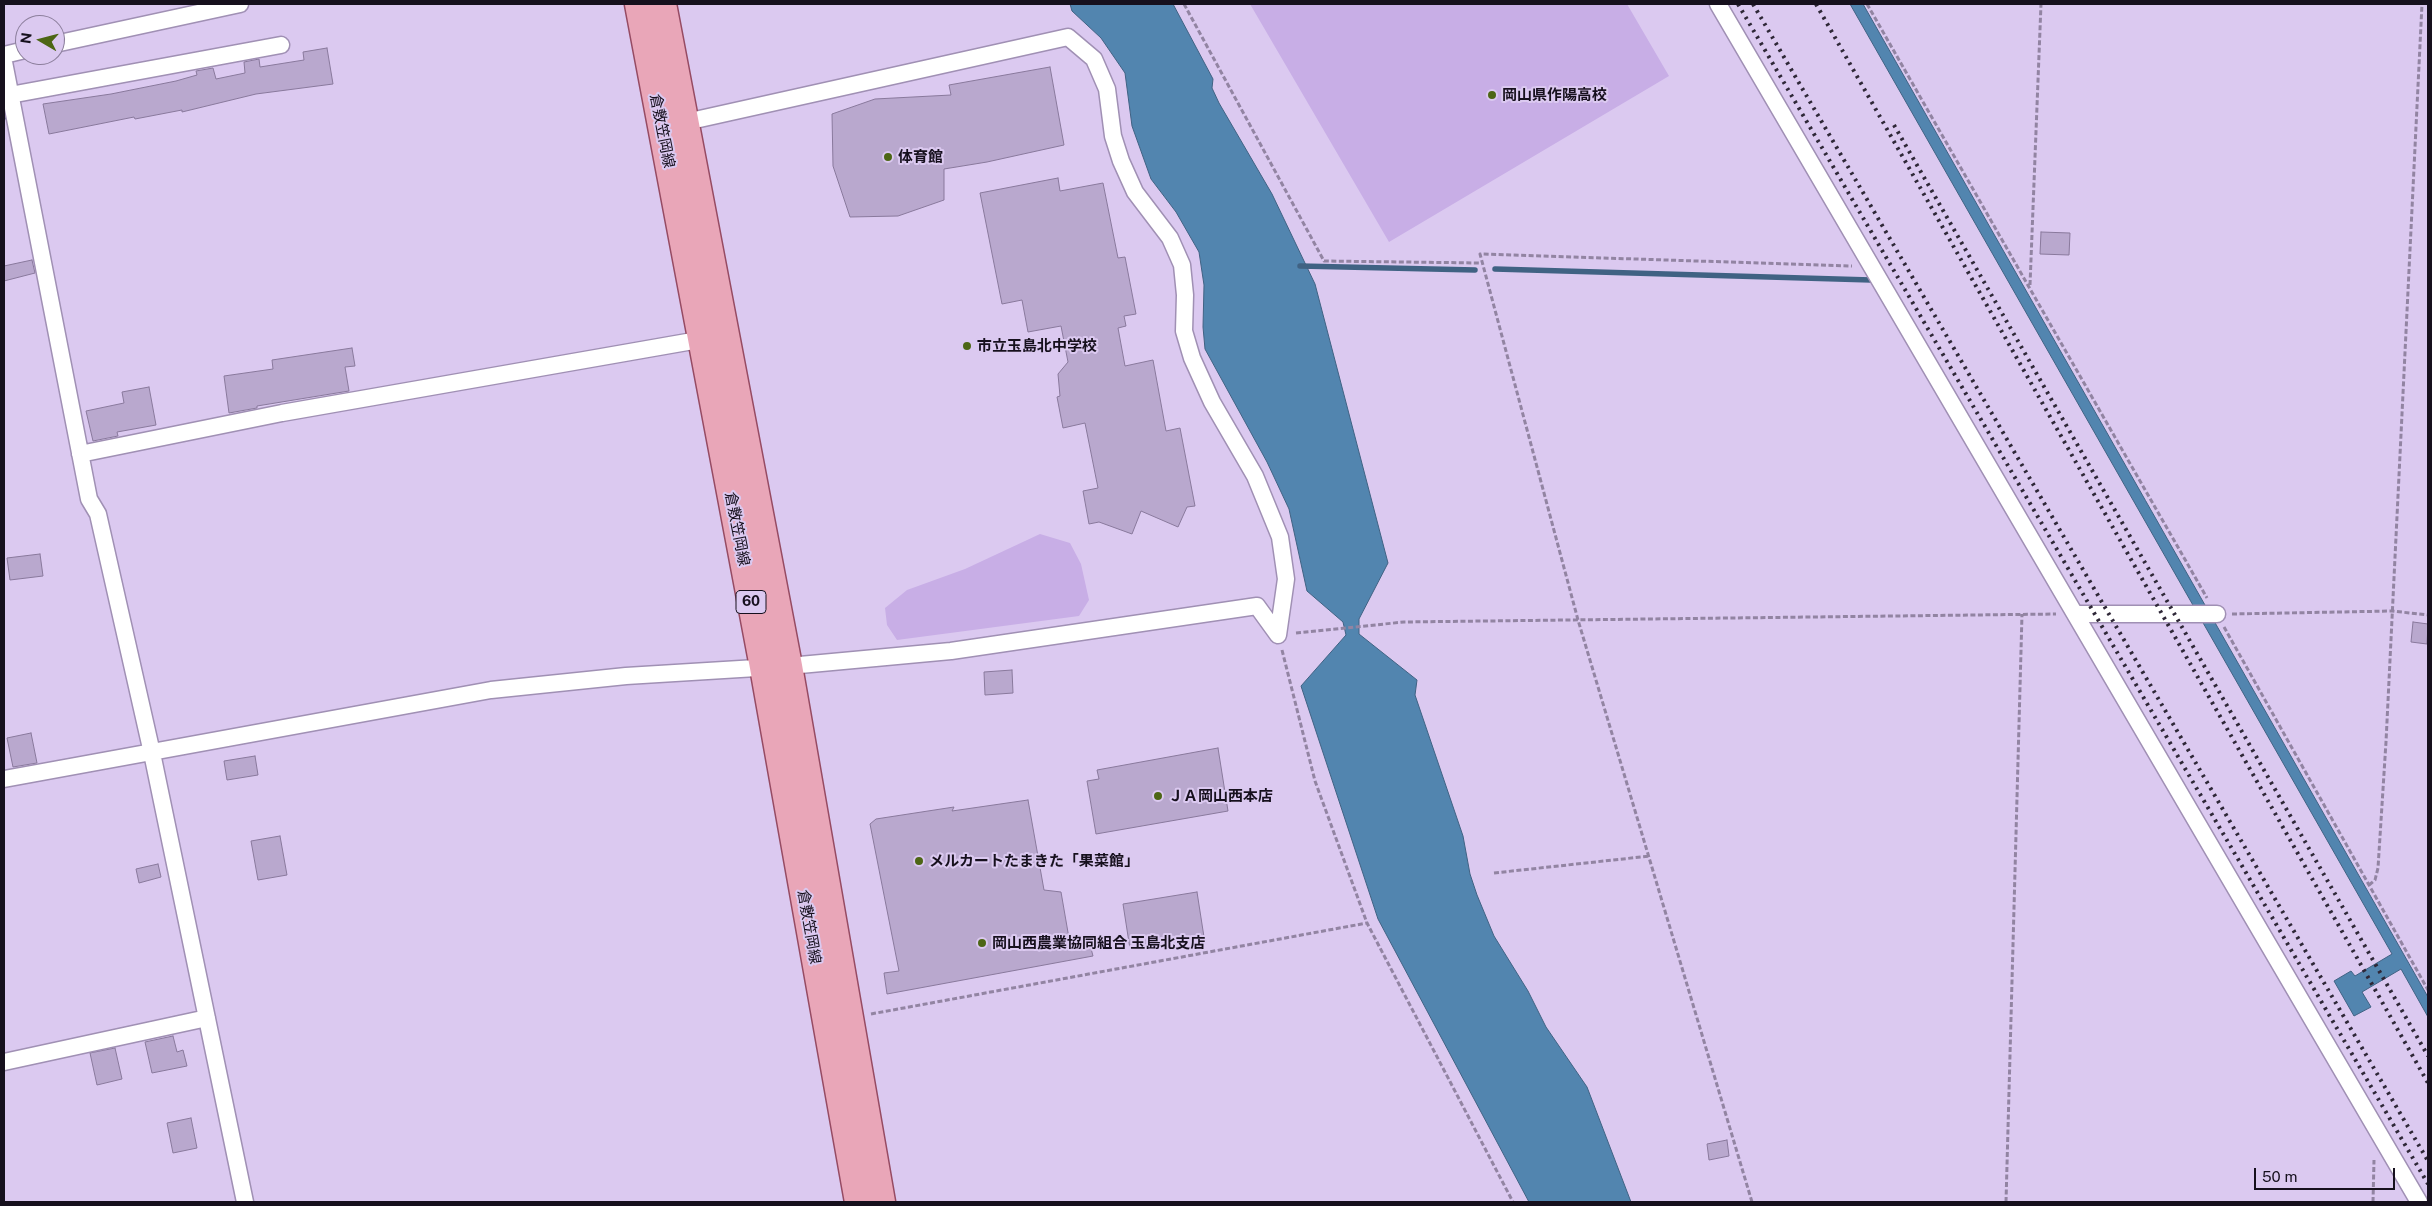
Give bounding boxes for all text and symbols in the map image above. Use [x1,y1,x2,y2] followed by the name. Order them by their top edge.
[15,15,65,65] north arrow
[17,32,35,45] text: N
[1502,86,1607,104] place label: 岡山県作陽高校
[1486,89,1498,101] marker: 岡山県作陽高校
[646,92,678,170] street label: 倉敷笠岡線
[898,148,943,166] place label: 体育館
[882,151,894,163] marker: 体育館
[977,337,1097,355] place label: 市立玉島北中学校
[961,340,973,352] marker: 市立玉島北中学校
[721,490,753,568] street label: 倉敷笠岡線
[736,590,766,614] road number: 60
[1168,787,1273,805] place label: ＪＡ岡山西本店
[1152,790,1164,802] marker: ＪＡ岡山西本店
[929,852,1139,870] place label: メルカートたまきた「果菜館」
[913,855,925,867] marker: メルカートたまきた「果菜館」
[794,889,824,965] street label: 倉敷笠岡線
[992,934,1205,952] place label: 岡山西農業協同組合 玉島北支店
[976,937,988,949] marker: 岡山西農業協同組合 玉島北支店
[2257,1158,2398,1190] scale bar
[2262,1168,2297,1185] text: 50 m

